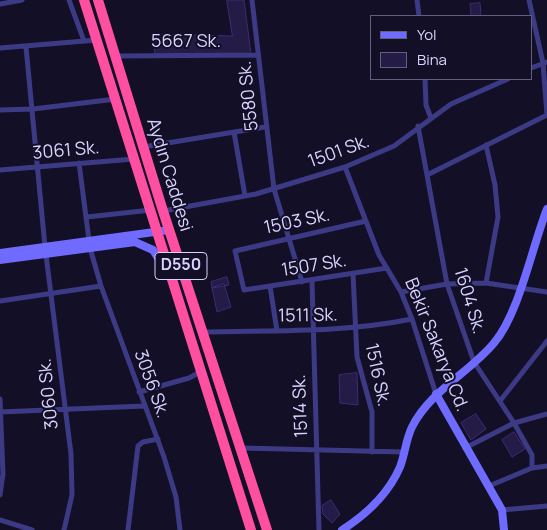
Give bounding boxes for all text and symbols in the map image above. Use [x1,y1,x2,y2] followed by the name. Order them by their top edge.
[370,15,532,80] legend
[417,24,437,45] text: Yol
[151,31,221,53] street label: 5667 Sk.
[417,49,447,70] text: Bina
[235,60,263,132] street label: 5580 Sk.
[142,116,196,234] street label: Aydın Caddesi
[305,131,373,173] street label: 1501 Sk.
[32,137,100,165] street label: 3061 Sk.
[262,205,332,239] street label: 1503 Sk.
[280,250,348,282] street label: 1507 Sk.
[155,252,207,280] road number: D550
[449,265,489,337] street label: 1604 Sk.
[399,275,473,415] street label: Bekir Sakarya Cd.
[278,305,338,327] street label: 1511 Sk.
[360,342,394,408] street label: 1516 Sk.
[129,347,173,421] street label: 3056 Sk.
[35,357,63,431] street label: 3060 Sk.
[289,374,313,438] street label: 1514 Sk.

